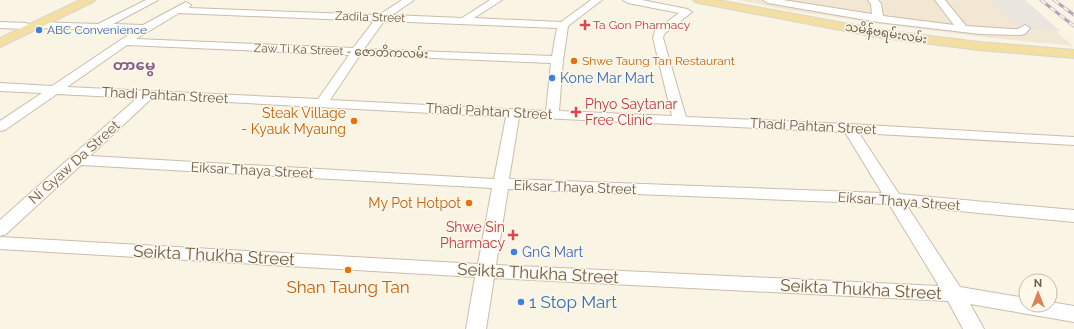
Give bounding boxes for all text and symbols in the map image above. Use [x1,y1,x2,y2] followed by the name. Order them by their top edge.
[335,9,405,25] street label: Zadila Street
[593,18,691,32] place label: Ta Gon Pharmacy
[843,18,928,49] street label: သမိန်ဗရမ်းလမ်း
[580,20,590,30] marker: Ta Gon Pharmacy
[47,23,147,37] place label: ABC Convenience
[34,25,44,35] marker: ABC Convenience
[253,39,429,61] street label: Zaw Ti Ka Street - ဇောတိကလမ်း
[582,54,735,68] place label: Shwe Taung Tan Restaurant
[113,56,155,77] district label: တာမွေ
[569,56,579,66] marker: Shwe Taung Tan Restaurant
[560,70,655,86] place label: Kone Mar Mart
[547,73,557,83] marker: Kone Mar Mart
[101,84,229,106] street label: Thadi Pahtan Street
[585,96,678,128] place label: Phyo Saytanar Free Clinic
[425,100,553,122] street label: Thadi Pahtan Street
[241,105,346,137] place label: Steak Village - Kyauk Myaung
[570,106,582,118] marker: Phyo Saytanar Free Clinic
[749,115,877,137] street label: Thadi Pahtan Street
[349,116,359,126] marker: Steak Village - Kyauk Myaung
[25,117,123,207] street label: Ni Gyaw Da Street
[190,159,314,181] street label: Eiksar Thaya Street
[513,177,637,197] street label: Eiksar Thaya Street
[837,189,961,213] street label: Eiksar Thaya Street
[368,195,461,211] place label: My Pot Hotpot
[464,198,474,208] marker: My Pot Hotpot
[440,219,505,251] place label: Shwe Sin Pharmacy
[508,230,518,240] marker: Shwe Sin Pharmacy
[133,241,296,269] street label: Seikta Thukha Street
[522,244,583,260] place label: GnG Mart
[509,247,519,257] marker: GnG Mart
[457,259,620,287] street label: Seikta Thukha Street
[343,265,353,275] marker: Shan Taung Tan
[1018,273,1058,313] north arrow
[780,275,943,303] street label: Seikta Thukha Street
[286,277,410,297] place label: Shan Taung Tan
[1034,277,1042,290] text: N
[529,292,617,312] place label: 1 Stop Mart
[516,297,526,307] marker: 1 Stop Mart

